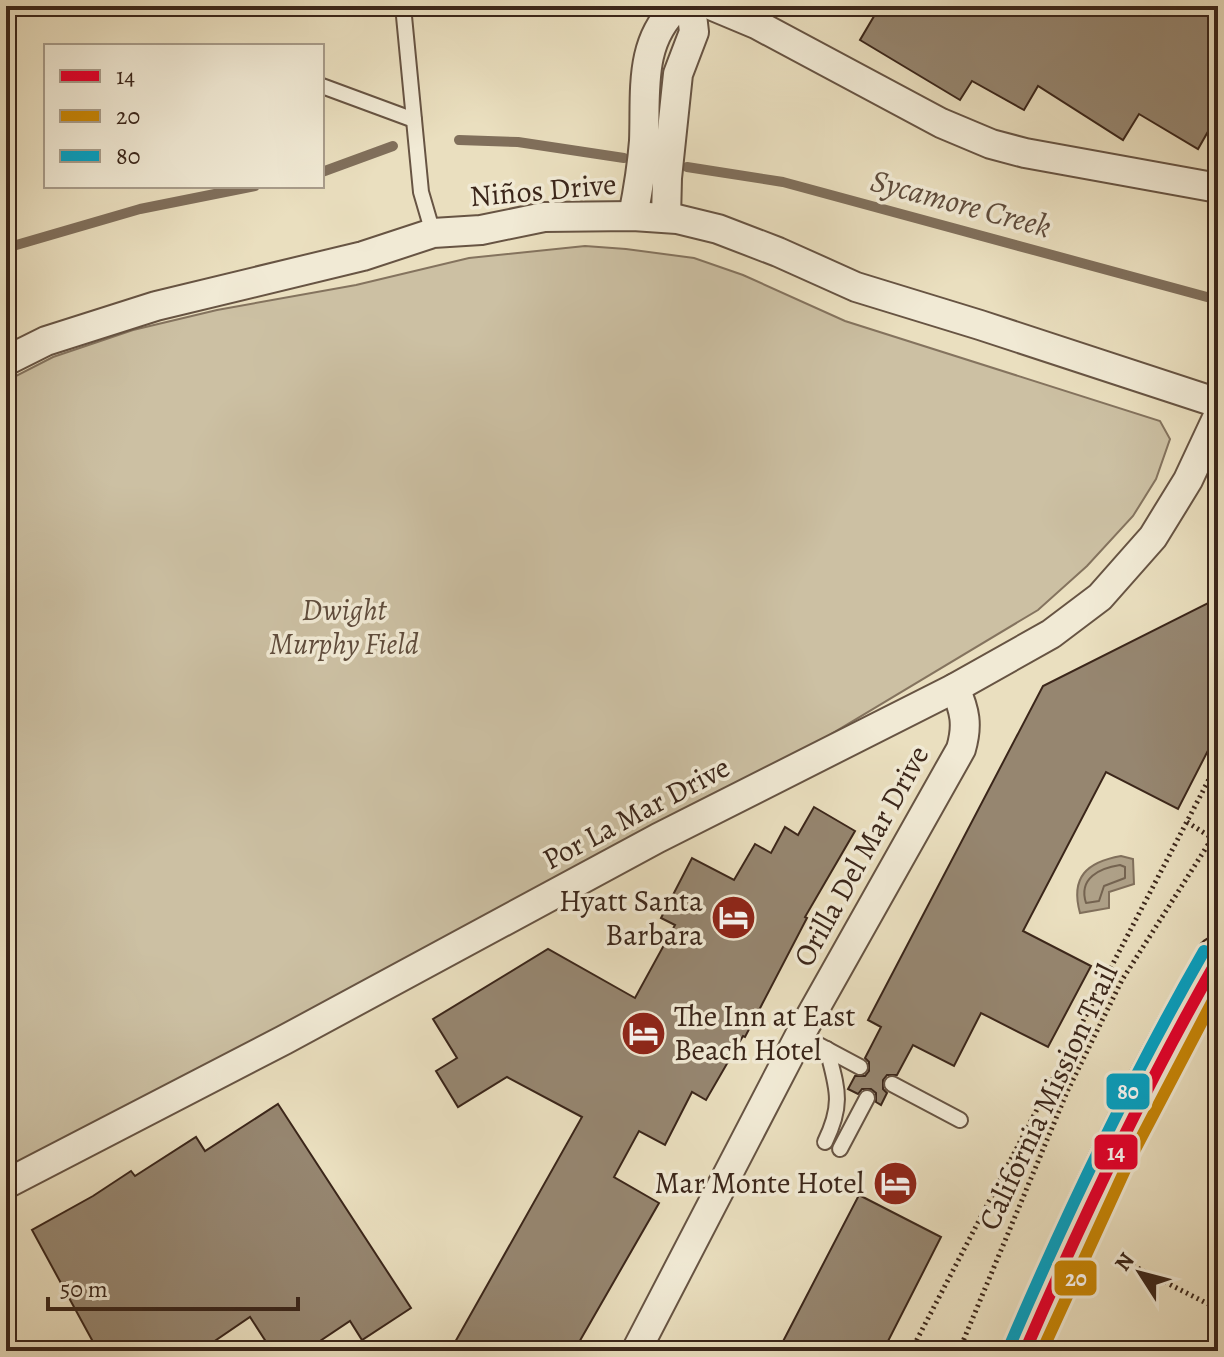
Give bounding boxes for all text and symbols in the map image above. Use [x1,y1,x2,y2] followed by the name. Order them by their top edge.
[44,44,324,188] legend
[116,60,135,92] text: 14
[116,100,140,132] text: 20
[116,140,140,172] text: 80
[866,158,1056,248] water label: Sycamore Creek
[468,164,618,216] street label: Niños Drive
[269,590,419,664] park label: Dwight Murphy Field
[784,738,938,974] street label: Orilla Del Mar Drive
[535,747,737,879] street label: Por La Mar Drive
[559,881,703,955] place label: Hyatt Santa Barbara
[710,894,758,942] hotel icon: Hyatt Santa Barbara
[969,958,1127,1236] street label: California Mission Trail
[674,996,855,1070] place label: The Inn at East Beach Hotel
[619,1009,667,1057] hotel icon: The Inn at East Beach Hotel
[1105,1072,1151,1111] line badge: 80
[1117,1077,1139,1107] text: 80
[1093,1133,1139,1171] line badge: 14
[1107,1138,1125,1168] text: 14
[871,1159,919,1207] hotel icon: Mar Monte Hotel
[654,1163,864,1203] place label: Mar Monte Hotel
[1100,1233,1180,1313] north arrow
[1108,1247,1141,1277] text: N
[1053,1259,1098,1297] line badge: 20
[48,1261,298,1311] scale bar
[1065,1264,1087,1294] text: 20
[60,1273,108,1305] text: 50 m

